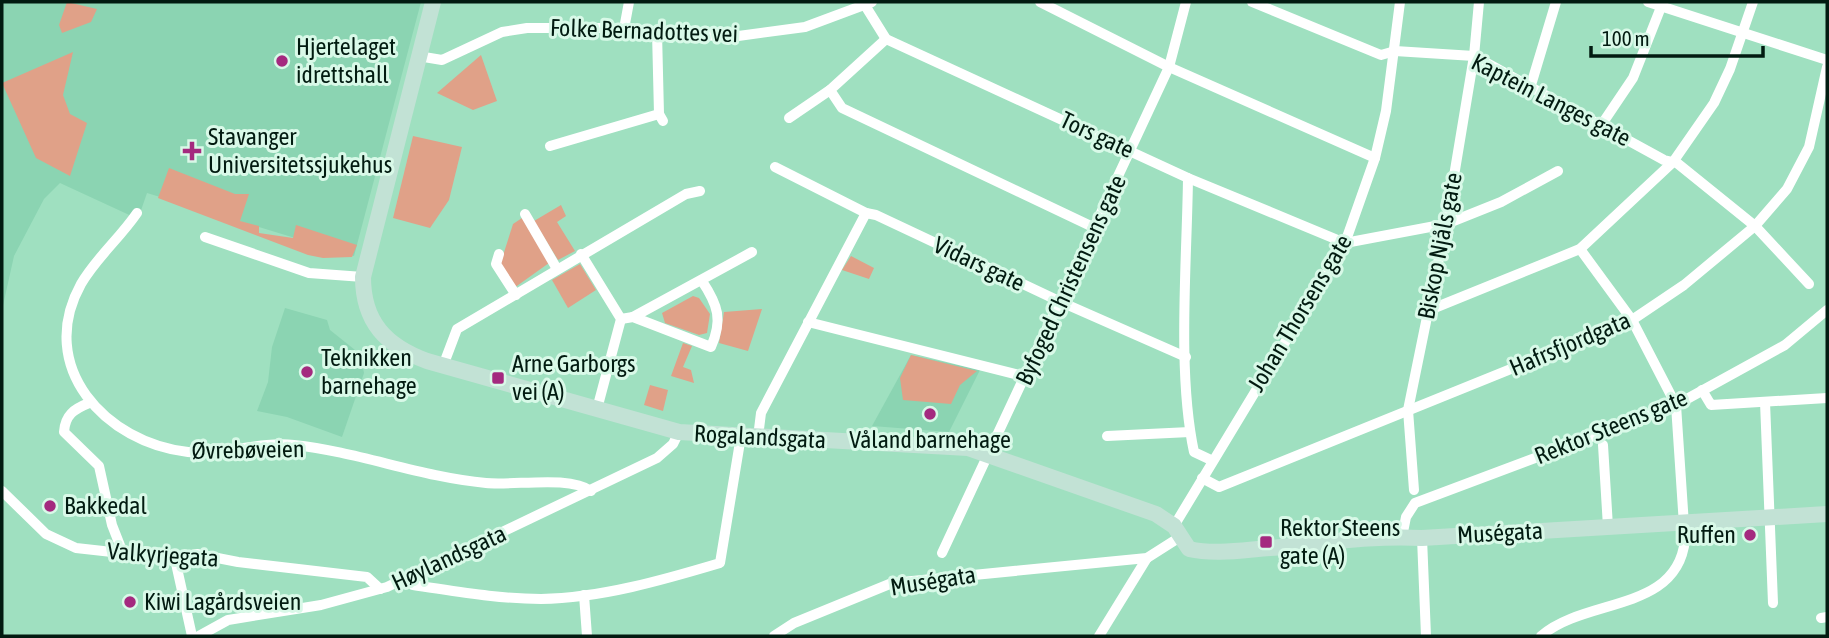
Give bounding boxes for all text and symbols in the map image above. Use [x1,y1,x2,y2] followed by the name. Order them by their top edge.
[549,14,739,47] street label: Folke Bernadottes vei
[1591,14,1762,58] scale bar
[1602,26,1650,50] text: 100 m
[296,33,396,88] place label: Hjertelaget idrettshall
[1467,48,1635,151] street label: Kaptein Langes gate
[274,53,290,69] marker: Hjertelaget idrettshall
[1056,106,1138,163] street label: Tors gate
[208,123,392,178] place label: Stavanger Universitetssjukehus
[182,141,202,161] marker: Stavanger Universitetssjukehus
[1412,170,1467,322] street label: Biskop Njåls gate
[1010,171,1131,389] street label: Byfoged Christensens gate
[1242,229,1357,396] street label: Johan Thorsens gate
[929,231,1029,296] street label: Vidars gate
[1506,306,1634,381] street label: Hafrsfjordgata
[321,344,417,399] place label: Teknikken barnehage
[512,350,635,405] place label: Arne Garborgs vei (A)
[299,364,315,380] marker: Teknikken barnehage
[490,370,506,386] marker: Arne Garborgs vei (A)
[1531,384,1691,469] street label: Rektor Steens gate
[922,406,938,422] marker: Våland barnehage
[693,420,827,453] street label: Rogalandsgata
[849,426,1011,453] place label: Våland barnehage
[191,435,305,464] street label: Øvrebøveien
[64,492,147,519] place label: Bakkedal
[42,498,58,514] marker: Bakkedal
[1280,514,1400,569] place label: Rektor Steens gate (A)
[1456,517,1544,548] street label: Muségata
[387,519,510,596] street label: Høylandsgata
[1677,521,1736,548] place label: Ruffen
[1742,527,1758,543] marker: Ruffen
[1258,534,1274,550] marker: Rektor Steens gate (A)
[106,537,220,572] street label: Valkyrjegata
[888,560,978,601] street label: Muségata
[144,588,301,615] place label: Kiwi Lagårdsveien
[122,594,138,610] marker: Kiwi Lagårdsveien

